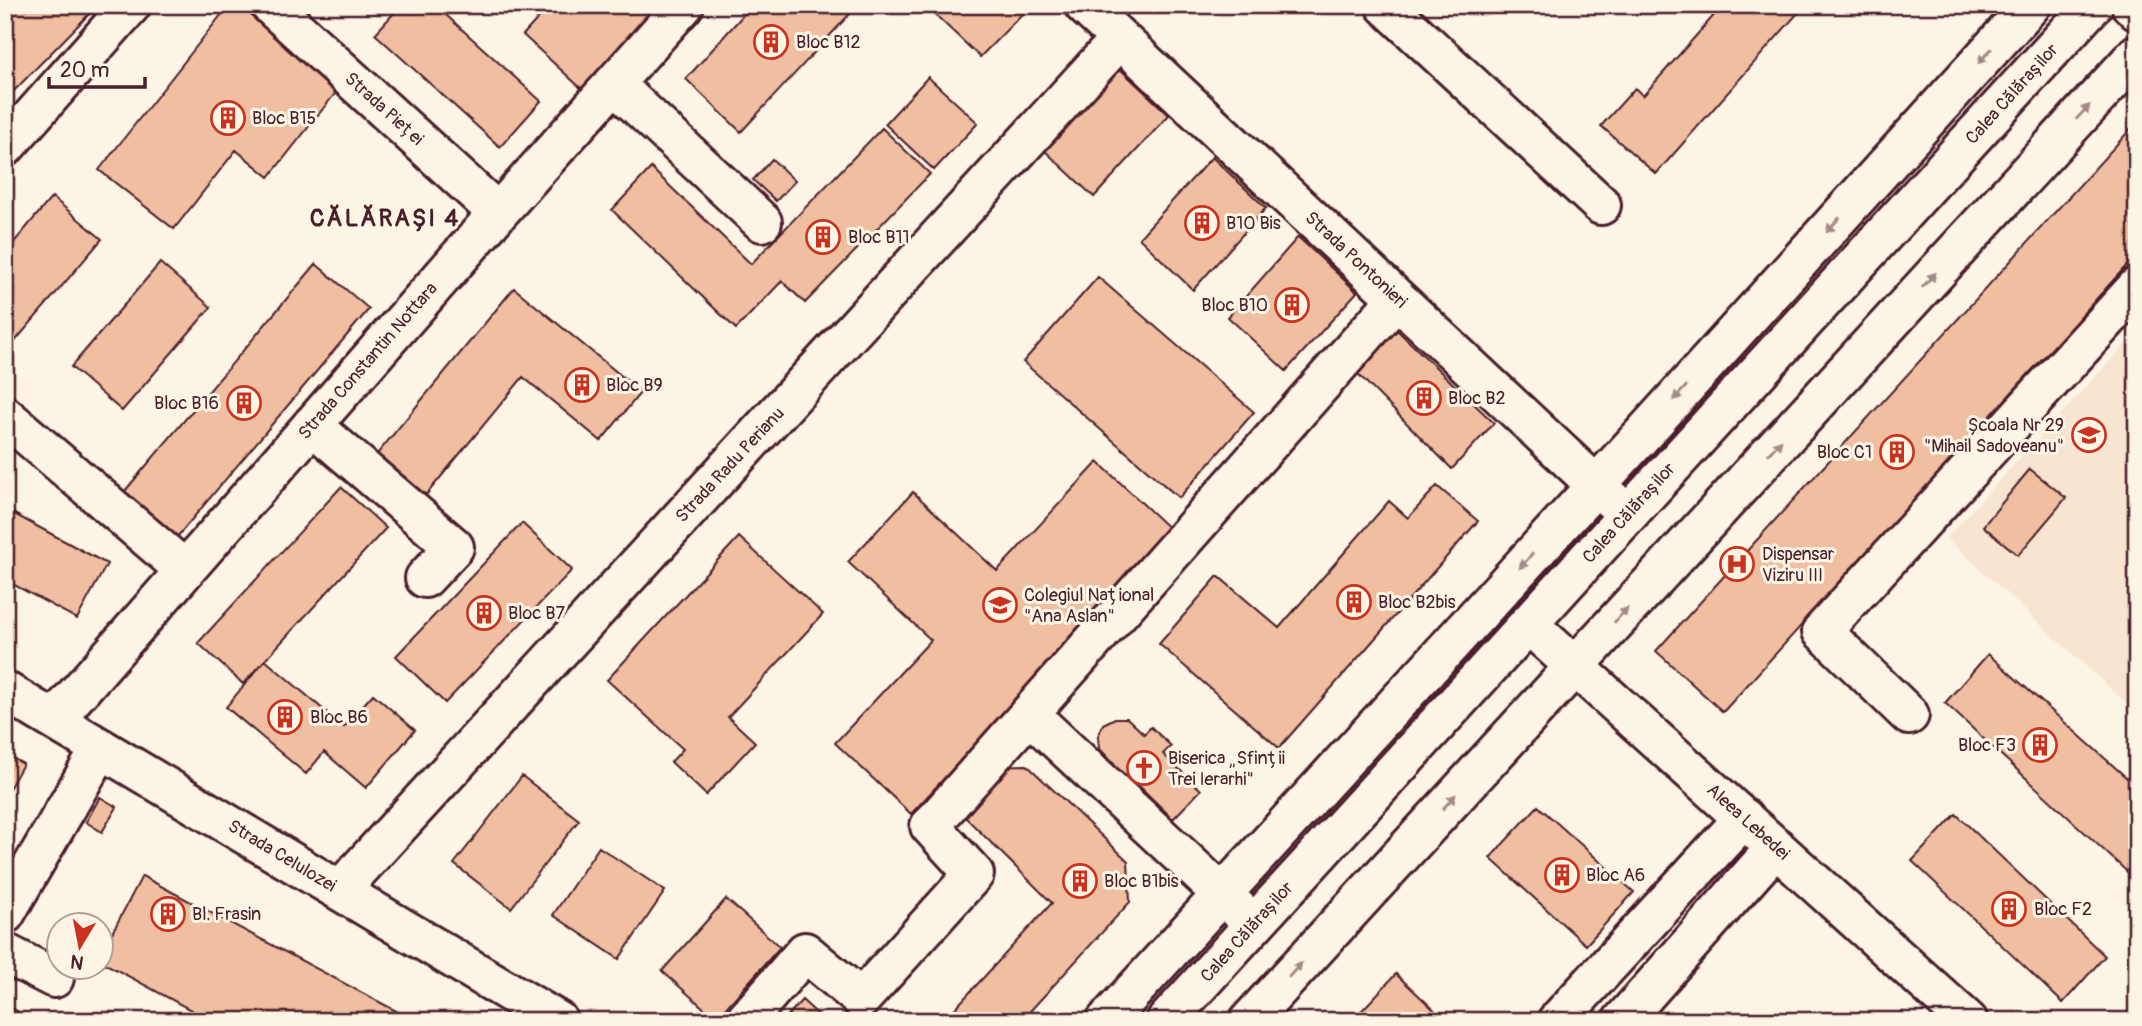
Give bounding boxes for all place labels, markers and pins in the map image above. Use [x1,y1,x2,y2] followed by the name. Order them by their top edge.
[752,23,790,61] building icon: Bloc B12
[796,31,860,54] place label: Bloc B12
[209,99,247,137] building icon: Bloc B15
[252,107,316,130] place label: Bloc B15
[1183,204,1221,242] building icon: B10 Bis
[1226,212,1281,235] place label: B10 Bis
[804,218,842,256] building icon: Bloc B11
[848,226,909,249] place label: Bloc B11
[1273,286,1311,324] building icon: Bloc B10
[1201,294,1268,317] place label: Bloc B10
[563,366,601,404] building icon: Bloc B9
[606,374,663,397] place label: Bloc B9
[1405,379,1443,417] building icon: Bloc B2
[225,384,263,422] building icon: Bloc B16
[1448,387,1505,410] place label: Bloc B2
[154,392,219,415] place label: Bloc B16
[1924,414,2064,458] place label: Școala Nr 29 "Mihail Sadoveanu"
[2070,416,2108,454] school or university icon: Școala Nr 29 "Mihail Sadoveanu"
[1878,433,1916,471] building icon: Bloc C1
[1817,441,1872,464] place label: Bloc C1
[1762,543,1835,587] place label: Dispensar Viziru III
[1718,545,1756,583] hospital icon: Dispensar Viziru III
[1335,583,1373,621] building icon: Bloc B2bis
[1024,584,1154,628] place label: Colegiul Național "Ana Aslan"
[981,586,1019,624] school or university icon: Colegiul Național "Ana Aslan"
[1378,591,1456,614] place label: Bloc B2bis
[465,594,503,632] building icon: Bloc B7
[508,602,565,625] place label: Bloc B7
[266,698,304,736] building icon: Bloc B6
[310,706,368,729] place label: Bloc B6
[2021,726,2059,764] building icon: Bloc F3
[1958,734,2016,757] place label: Bloc F3
[1168,747,1285,791] place label: Biserica „Sfinții Trei Ierarhi"
[1125,749,1163,787] church icon: Biserica „Sfinții Trei Ierarhi"
[1543,856,1581,894] building icon: Bloc A6
[1061,862,1099,900] building icon: Bloc B1bis
[1586,864,1645,887] place label: Bloc A6
[1104,870,1179,893] place label: Bloc B1bis
[1990,890,2028,928] building icon: Bloc F2
[149,895,187,933] building icon: Bl. Frasin
[2034,898,2092,921] place label: Bloc F2
[192,903,261,926] place label: Bl. Frasin

